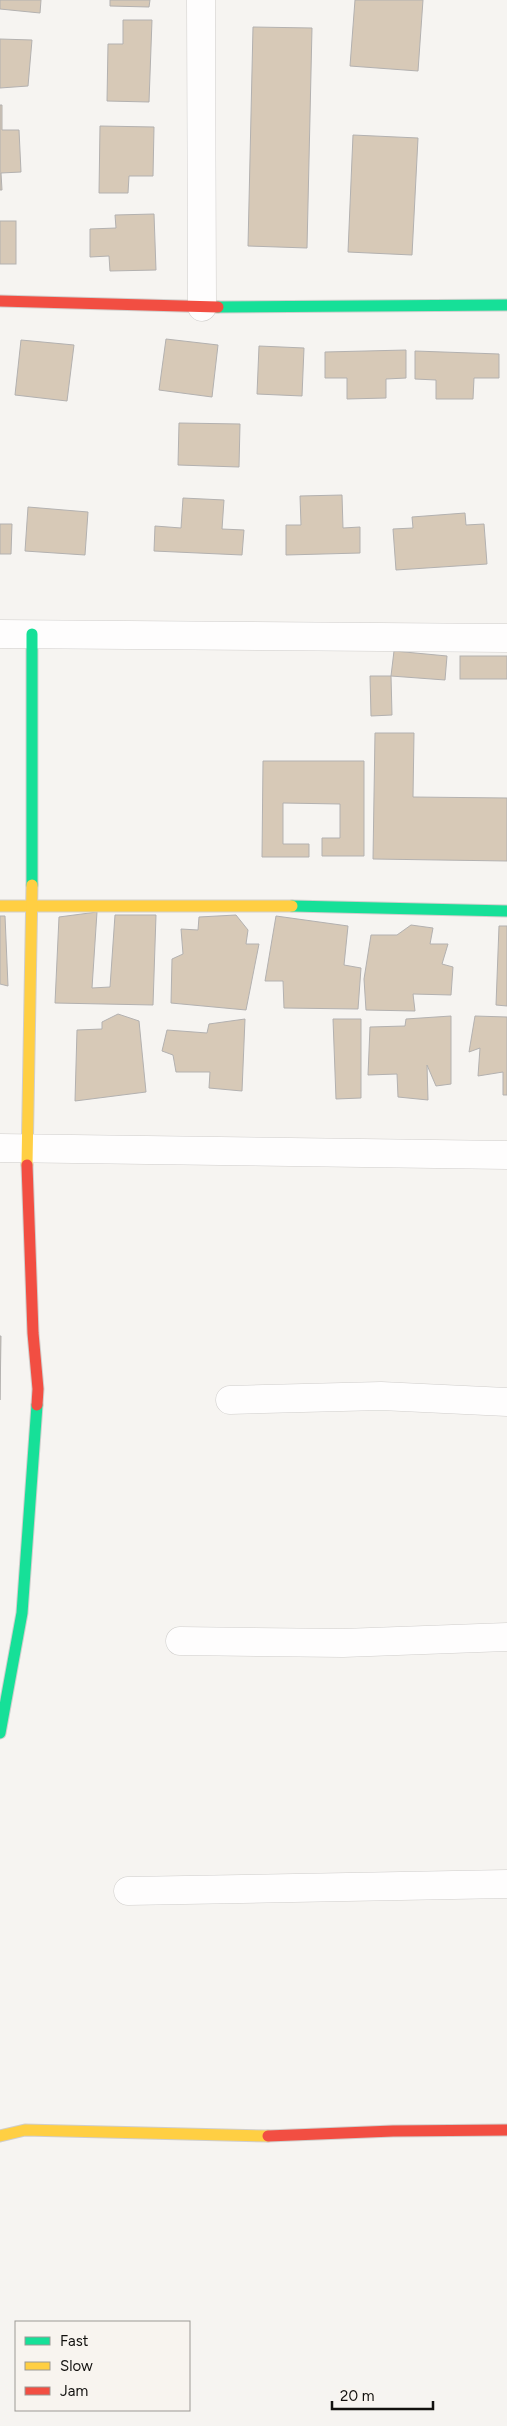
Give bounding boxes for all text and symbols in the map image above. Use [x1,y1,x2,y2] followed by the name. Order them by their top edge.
[15,2321,190,2411] legend
[60,2332,89,2350] text: Fast
[60,2357,93,2375] text: Slow
[332,2378,433,2410] scale bar
[60,2382,88,2400] text: Jam
[340,2387,374,2405] text: 20 m

